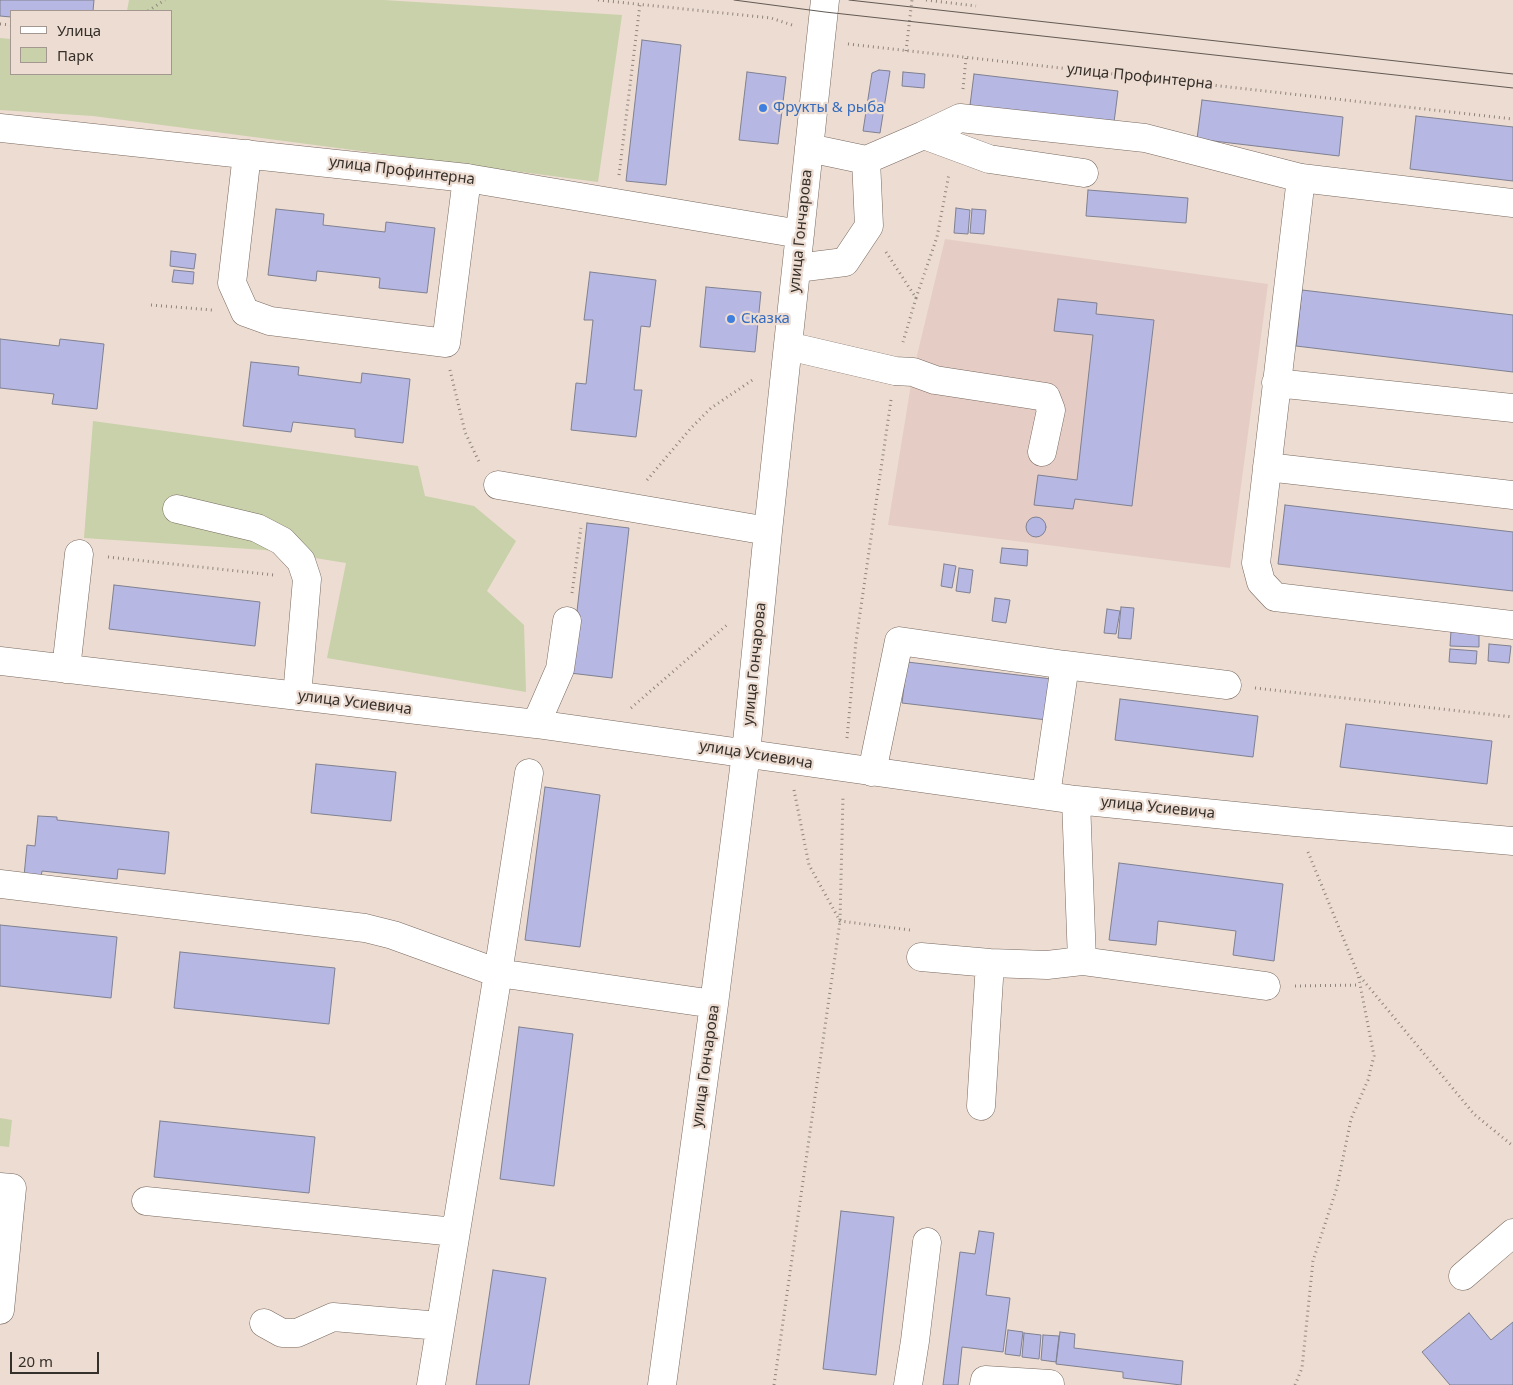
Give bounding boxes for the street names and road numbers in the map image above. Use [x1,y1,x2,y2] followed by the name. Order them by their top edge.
[1066,60,1214,94] street label: улица Профинтерна
[328,153,476,189] street label: улица Профинтерна
[786,169,816,293] street label: улица Гончарова
[740,602,770,726] street label: улица Гончарова
[297,687,413,719] street label: улица Усиевича
[698,737,814,773] street label: улица Усиевича
[1100,793,1216,823] street label: улица Усиевича
[688,1004,724,1128] street label: улица Гончарова

